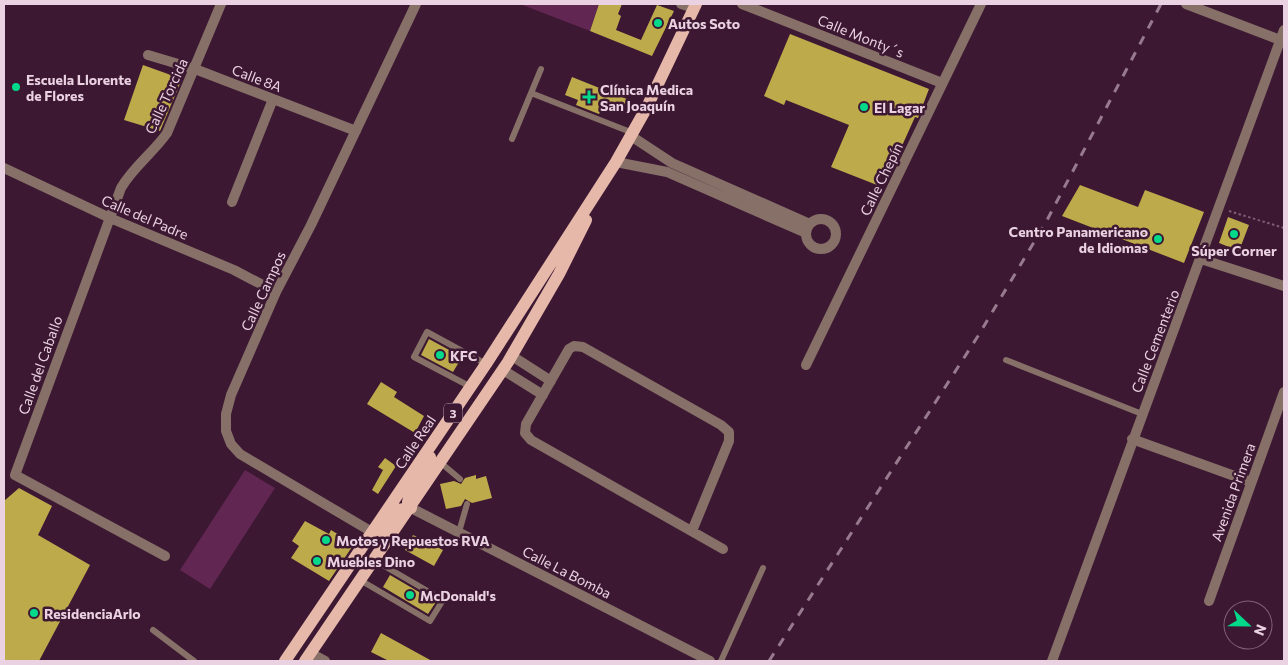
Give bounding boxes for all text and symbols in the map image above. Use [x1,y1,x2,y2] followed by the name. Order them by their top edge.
[815,11,907,61] street label: Calle Monty´s
[668,15,740,32] place label: Autos Soto
[652,17,664,29] marker: Autos Soto
[141,55,191,137] street label: Calle Torcida
[230,61,285,95] street label: Calle 8A
[26,71,131,104] place label: Escuela Llorente de Flores
[10,81,22,93] marker: Escuela Llorente de Flores
[600,81,693,114] place label: Clínica Medica San Joaquín
[582,90,596,104] marker: Clínica Medica San Joaquín
[874,99,925,116] place label: El Lagar
[858,101,870,113] marker: El Lagar
[856,140,906,218] street label: Calle Chepín
[99,191,191,243] street label: Calle del Padre
[1009,223,1148,256] place label: Centro Panamericano de Idiomas
[1228,228,1240,240] marker: Súper Corner
[1152,233,1164,245] marker: Centro Panamericano de Idiomas
[1191,242,1277,259] place label: Súper Corner
[237,248,289,334] street label: Calle Campos
[1127,287,1183,395] street label: Calle Cementerio
[14,313,66,417] street label: Calle del Caballo
[450,347,477,364] place label: KFC
[434,349,446,361] marker: KFC
[444,403,462,422] road number: 3
[391,412,439,472] street label: Calle Real
[1207,440,1259,544] street label: Avenida Primera
[336,532,489,549] place label: Motos y Repuestos RVA
[320,534,332,546] marker: Motos y Repuestos RVA
[520,542,614,602] street label: Calle La Bomba
[327,553,415,570] place label: Muebles Dino
[311,555,323,567] marker: Muebles Dino
[420,587,496,604] place label: McDonald's
[404,589,416,601] marker: McDonald's
[1223,600,1273,650] north arrow
[44,605,141,622] place label: ResidenciaArlo
[28,607,40,619] marker: ResidenciaArlo
[1251,622,1270,638] text: N

